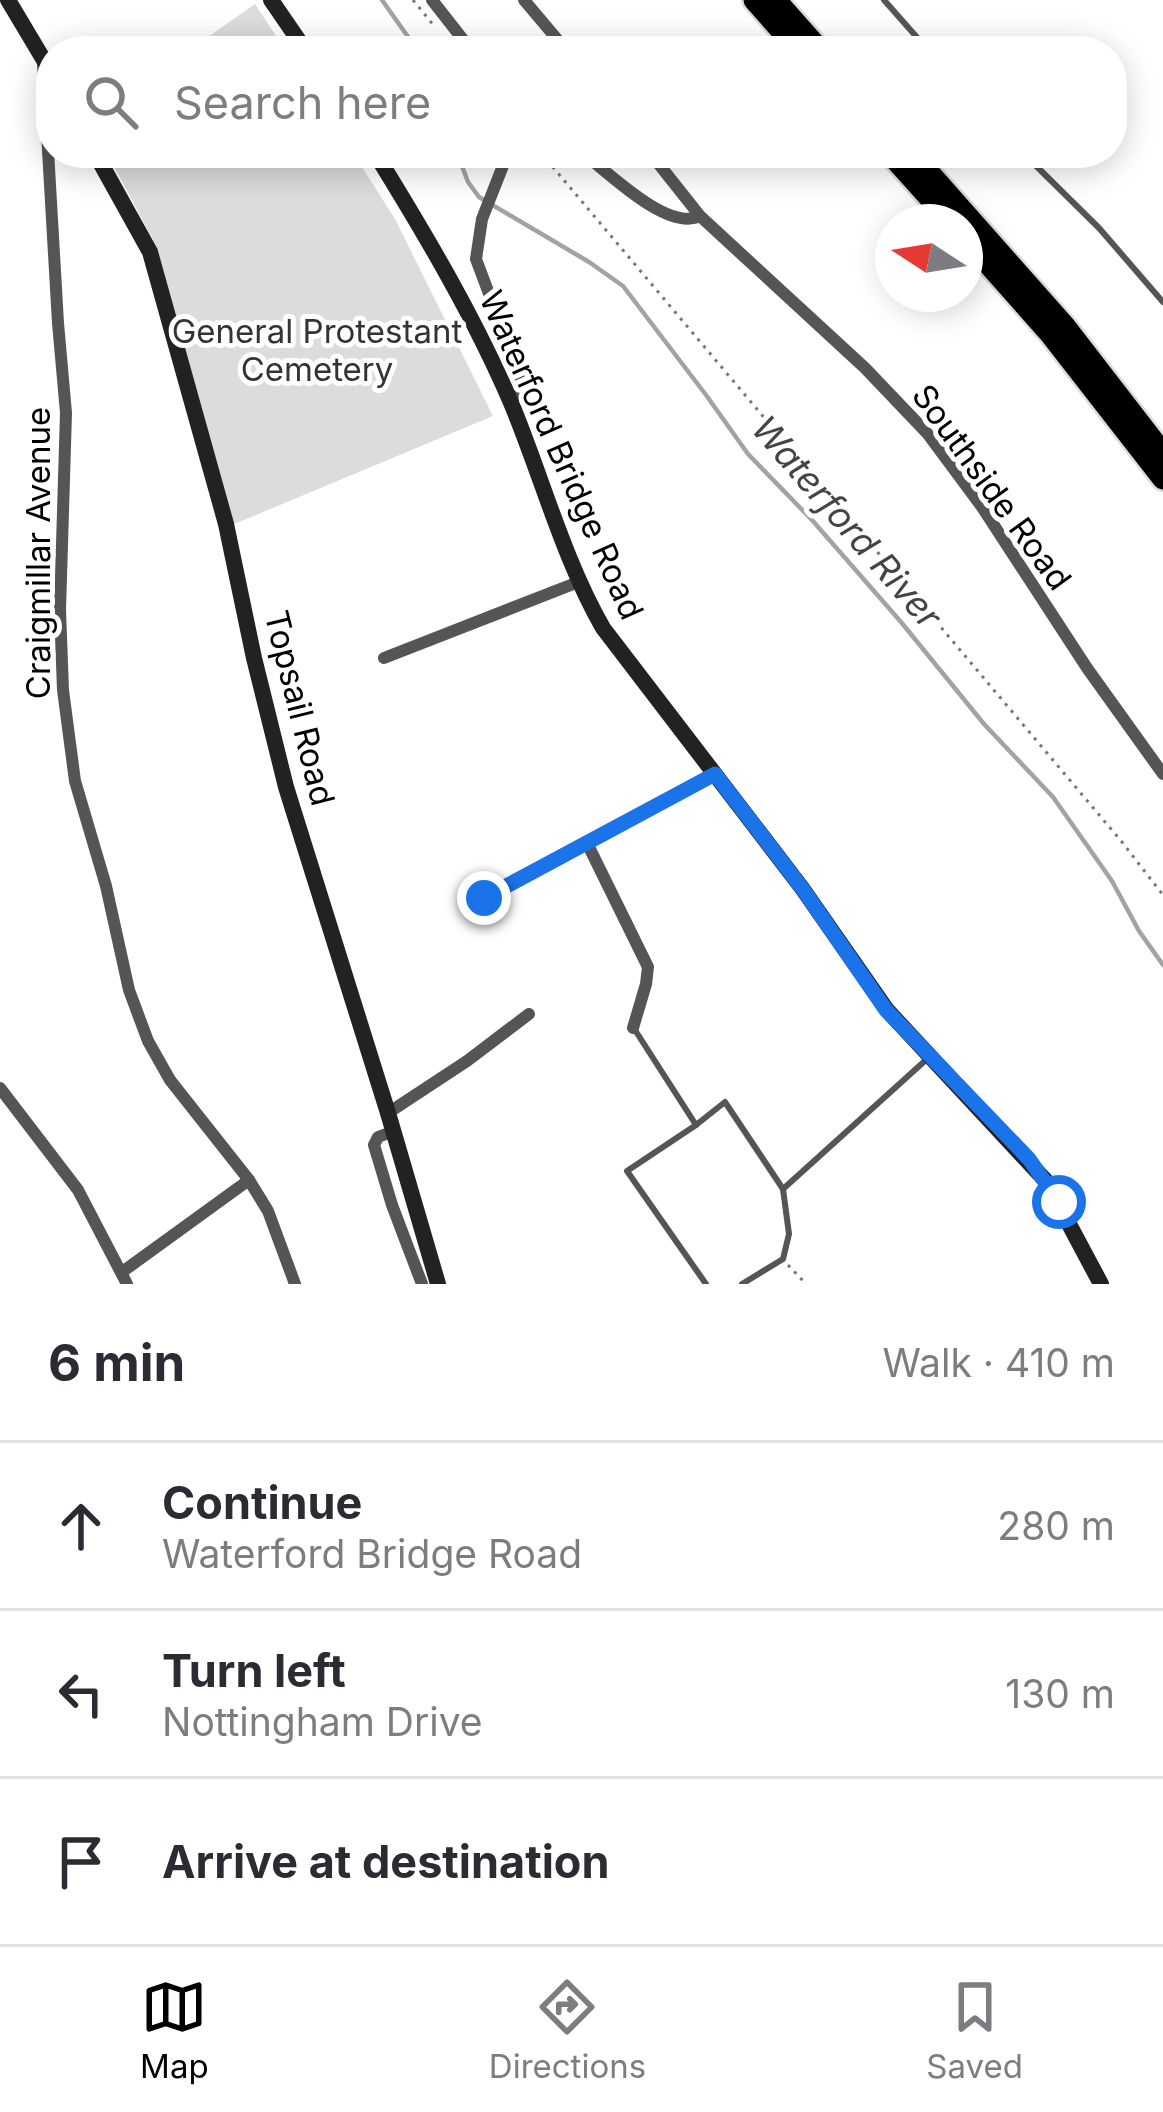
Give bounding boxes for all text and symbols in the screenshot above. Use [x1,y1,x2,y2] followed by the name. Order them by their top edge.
[36,36,1127,168] search box
[78,69,144,135] icon: search
[174,75,431,130] text: Search here
[875,204,983,312] north arrow
[471,284,653,626] street label: Waterford Bridge Road
[172,311,462,389] park label: General Protestant Cemetery
[904,376,1080,598] street label: Southside Road
[18,407,58,699] street label: Craigmillar Avenue
[743,407,952,638] water label: Waterford River
[256,606,344,810] street label: Topsail Road
[457,871,511,925] route end
[1032,1175,1086,1229] route start
[48,1332,185,1393] text: 6 min
[883,1339,1115,1386] text: Walk · 410 m
[162,1475,362,1530] text: Continue
[48,1493,114,1559] icon: ahead
[997,1502,1115,1549] text: 280 m
[162,1530,582,1577] text: Waterford Bridge Road
[162,1643,346,1698] text: Turn left
[48,1661,114,1727] icon: left
[1005,1670,1115,1717] text: 130 m
[162,1698,483,1745] text: Nottingham Drive
[48,1829,114,1895] icon: arrive
[162,1834,609,1889] text: Arrive at destination
[140,1974,209,2086] tab: Map
[489,1974,646,2086] tab: Directions
[926,1974,1023,2086] tab: Saved

